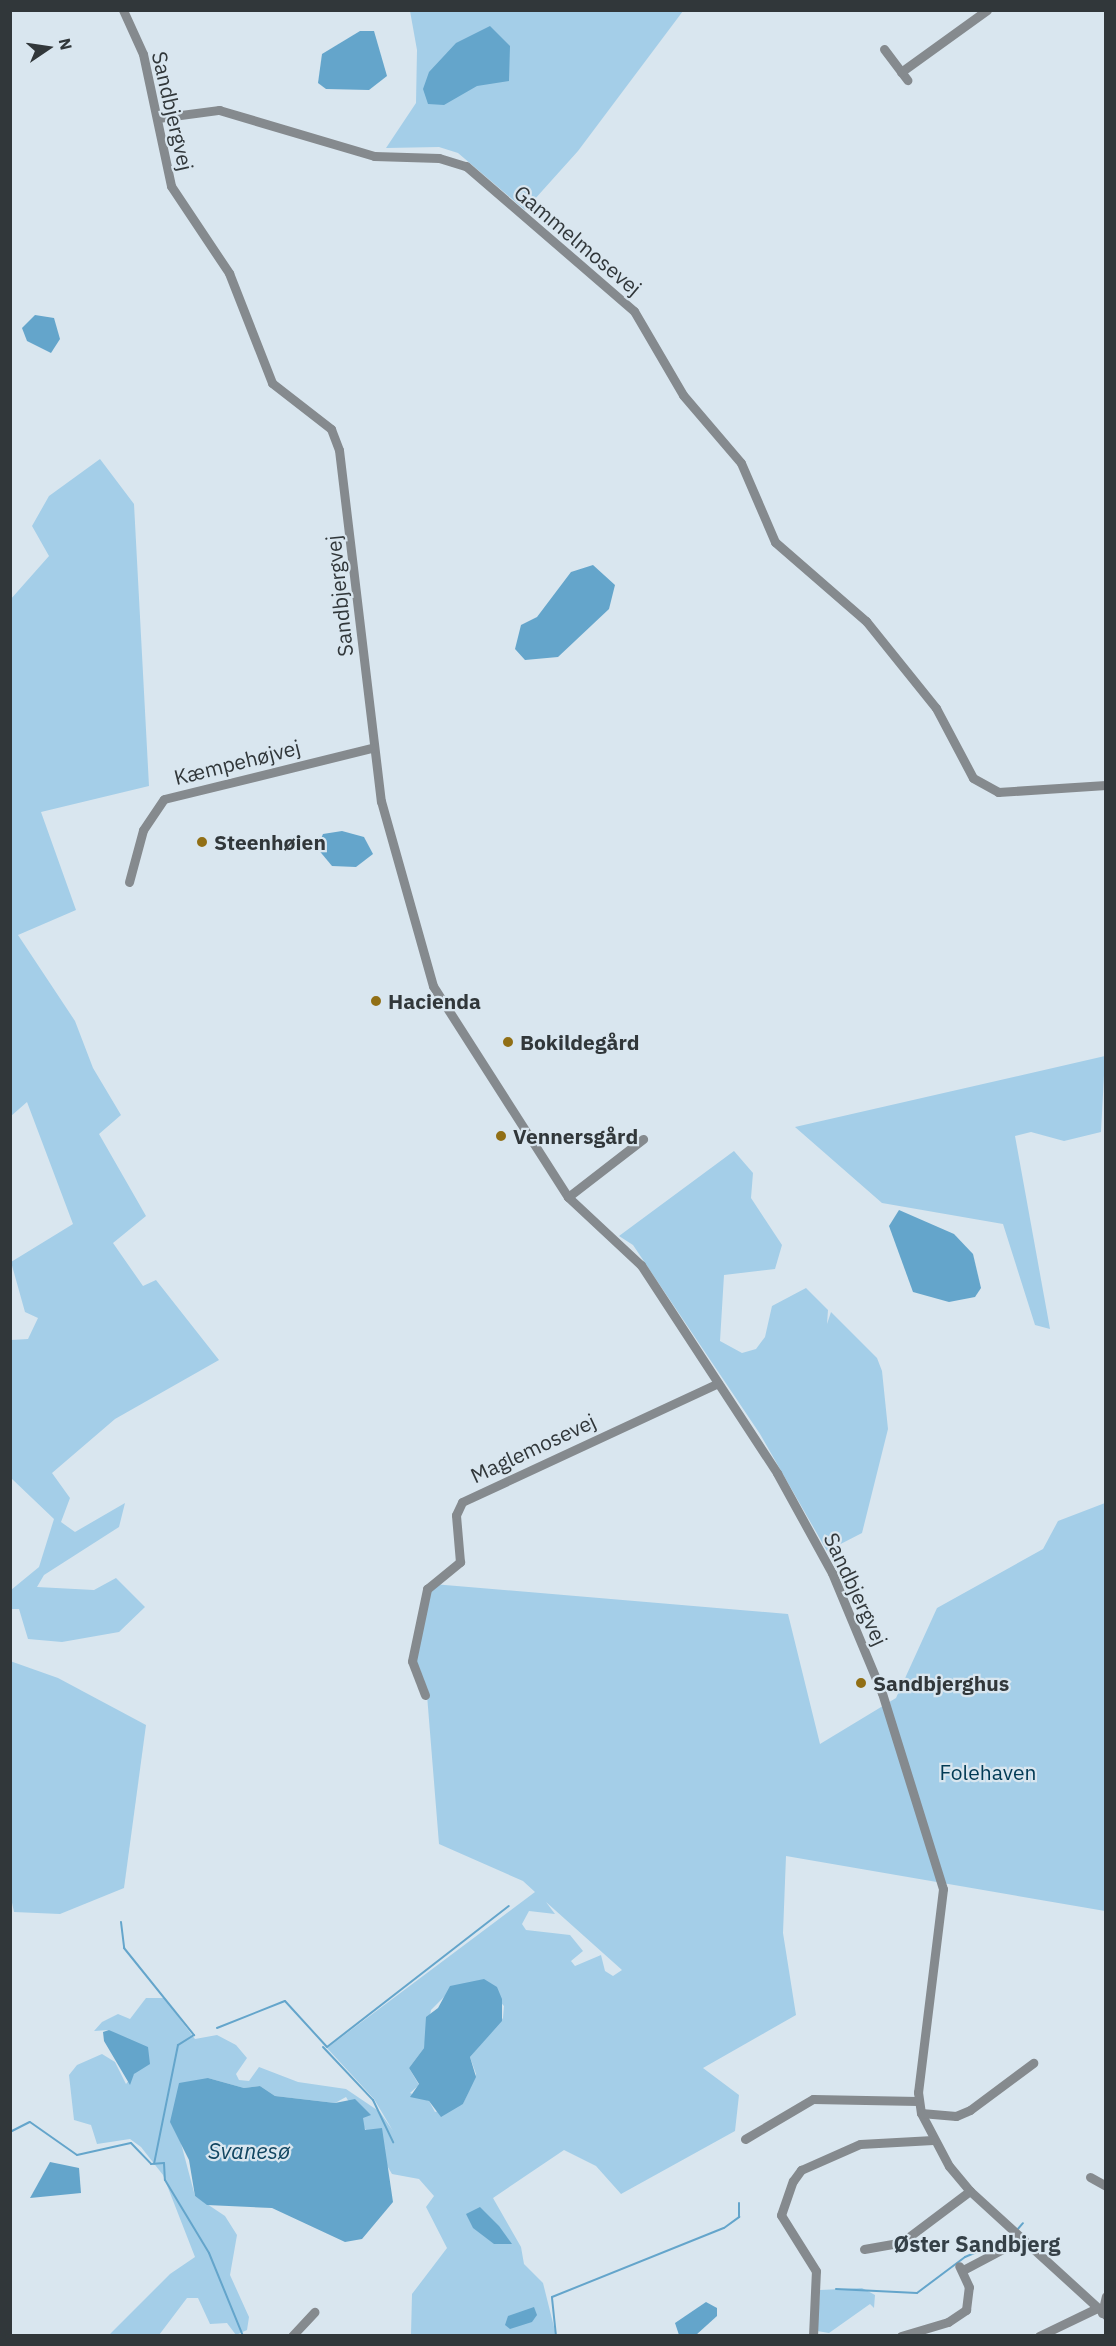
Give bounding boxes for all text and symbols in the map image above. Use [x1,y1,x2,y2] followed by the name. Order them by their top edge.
[18,18,78,78] north arrow
[54,36,77,52] text: N
[147,49,199,173] street label: Sandbjergvej
[509,179,647,301] street label: Gammelmosevej
[320,534,358,658] street label: Sandbjergvej
[171,734,303,790] street label: Kæmpehøjvej
[214,829,326,855] place label: Steenhøien
[195,835,209,849] marker: Steenhøien
[388,988,481,1014] place label: Hacienda
[369,994,383,1008] marker: Hacienda
[520,1029,640,1055] place label: Bokildegård
[501,1035,515,1049] marker: Bokildegård
[513,1123,638,1149] place label: Vennersgård
[494,1129,508,1143] marker: Vennersgård
[466,1408,600,1488] street label: Maglemosevej
[819,1529,893,1649] street label: Sandbjergvej
[873,1670,1009,1696] place label: Sandbjerghus
[854,1676,868,1690] marker: Sandbjerghus
[940,1759,1036,1785] park label: Folehaven
[208,2138,290,2164] water label: Svanesø
[894,2231,1060,2257] district label: Øster Sandbjerg

